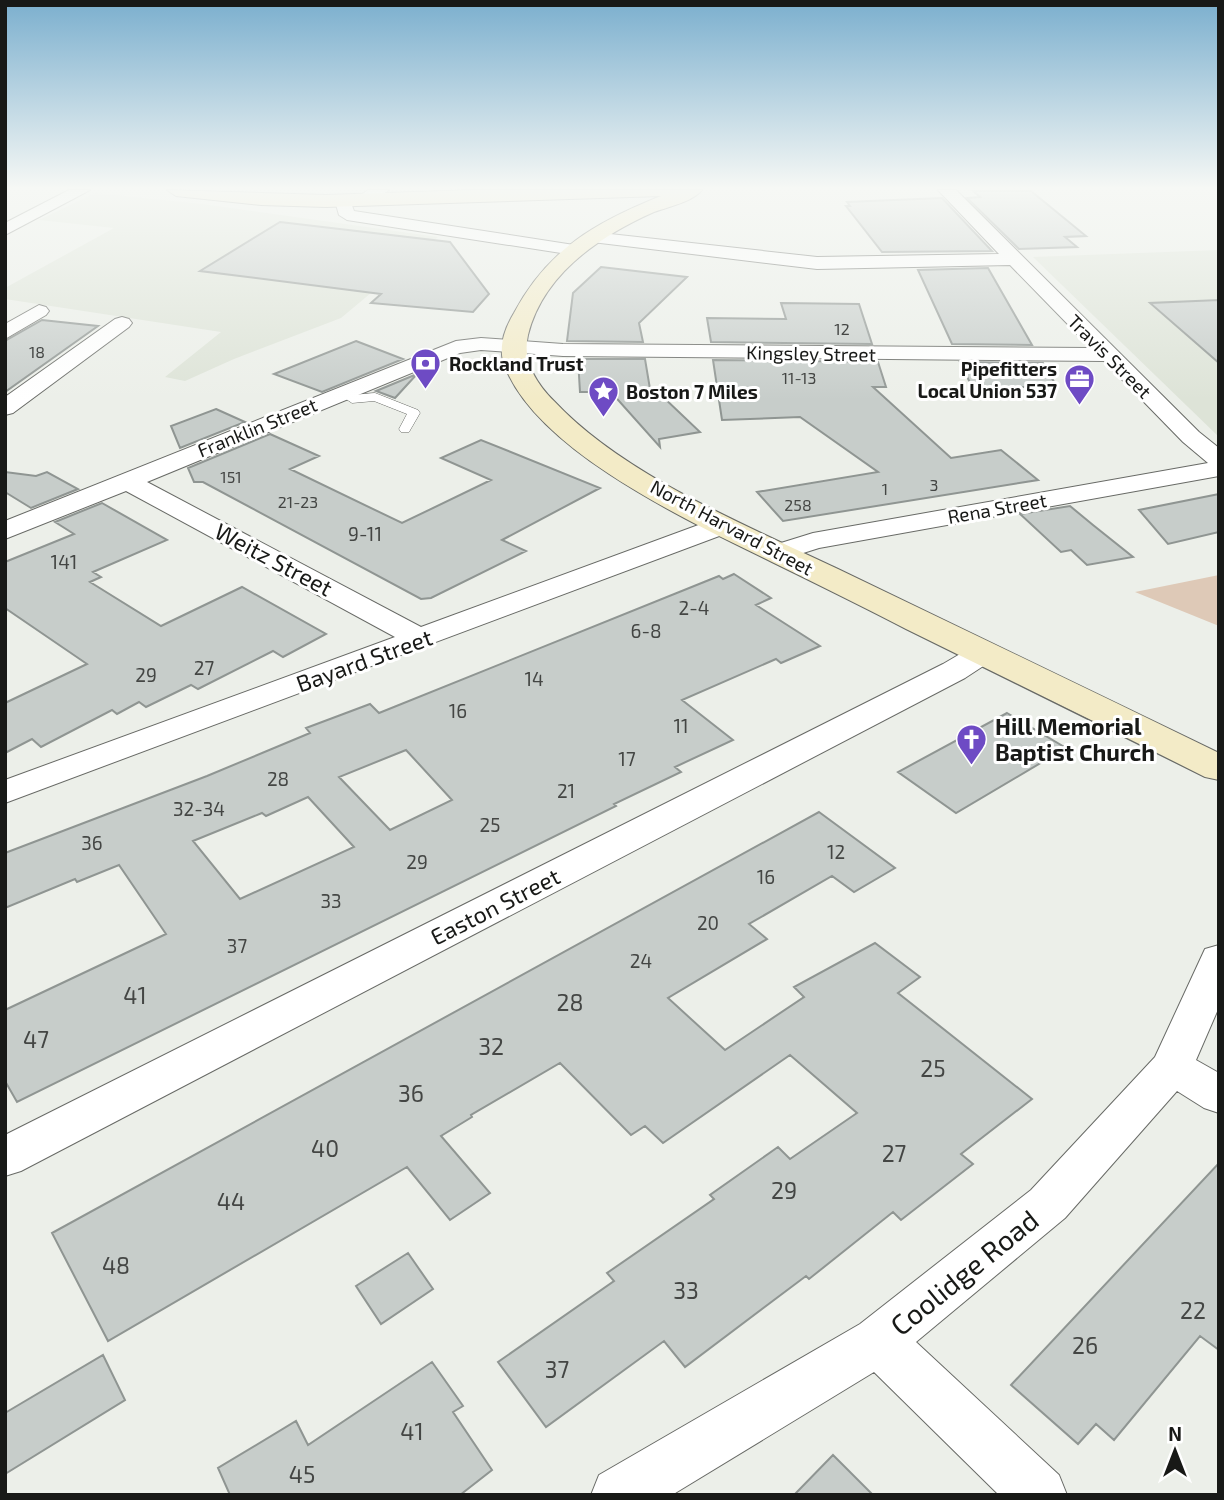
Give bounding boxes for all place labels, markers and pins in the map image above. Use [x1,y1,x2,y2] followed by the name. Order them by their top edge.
[409,346,443,390] bank icon: Rockland Trust
[449,352,584,375] place label: Rockland Trust
[917,357,1057,402] place label: Pipefitters Local Union 537
[1063,362,1097,406] office icon: Pipefitters Local Union 537
[586,374,620,418] place icon: Boston 7 Miles
[626,380,758,403] place label: Boston 7 Miles
[995,712,1155,766] place label: Hill Memorial Baptist Church
[955,722,989,766] church icon: Hill Memorial Baptist Church

